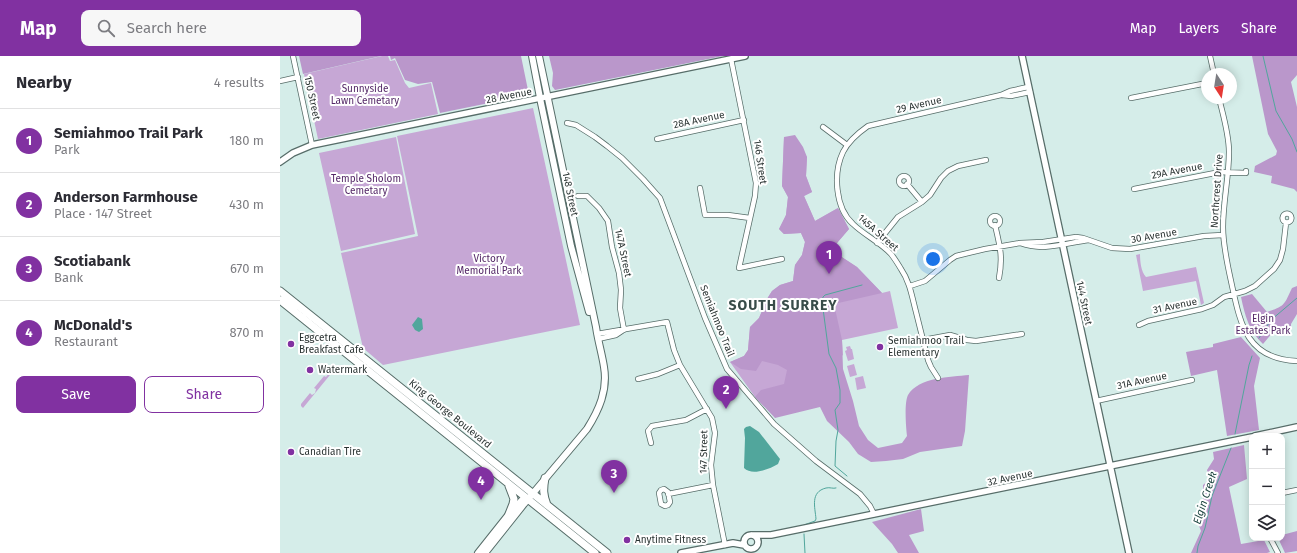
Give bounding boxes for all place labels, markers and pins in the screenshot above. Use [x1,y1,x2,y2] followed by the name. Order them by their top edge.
[816,241,842,274] pin: 1
[299,332,364,356] place label: Eggcetra Breakfast Cafe
[888,335,964,359] place label: Semiahmoo Trail Elementary
[286,339,296,349] marker: Eggcetra Breakfast Cafe
[875,342,885,352] marker: Semiahmoo Trail Elementary
[318,364,368,376] place label: Watermark
[305,365,315,375] marker: Watermark
[713,376,739,409] pin: 2
[299,446,361,458] place label: Canadian Tire
[286,447,296,457] marker: Canadian Tire
[601,460,627,493] pin: 3
[468,467,494,500] pin: 4
[635,534,706,546] place label: Anytime Fitness
[622,535,632,545] marker: Anytime Fitness

